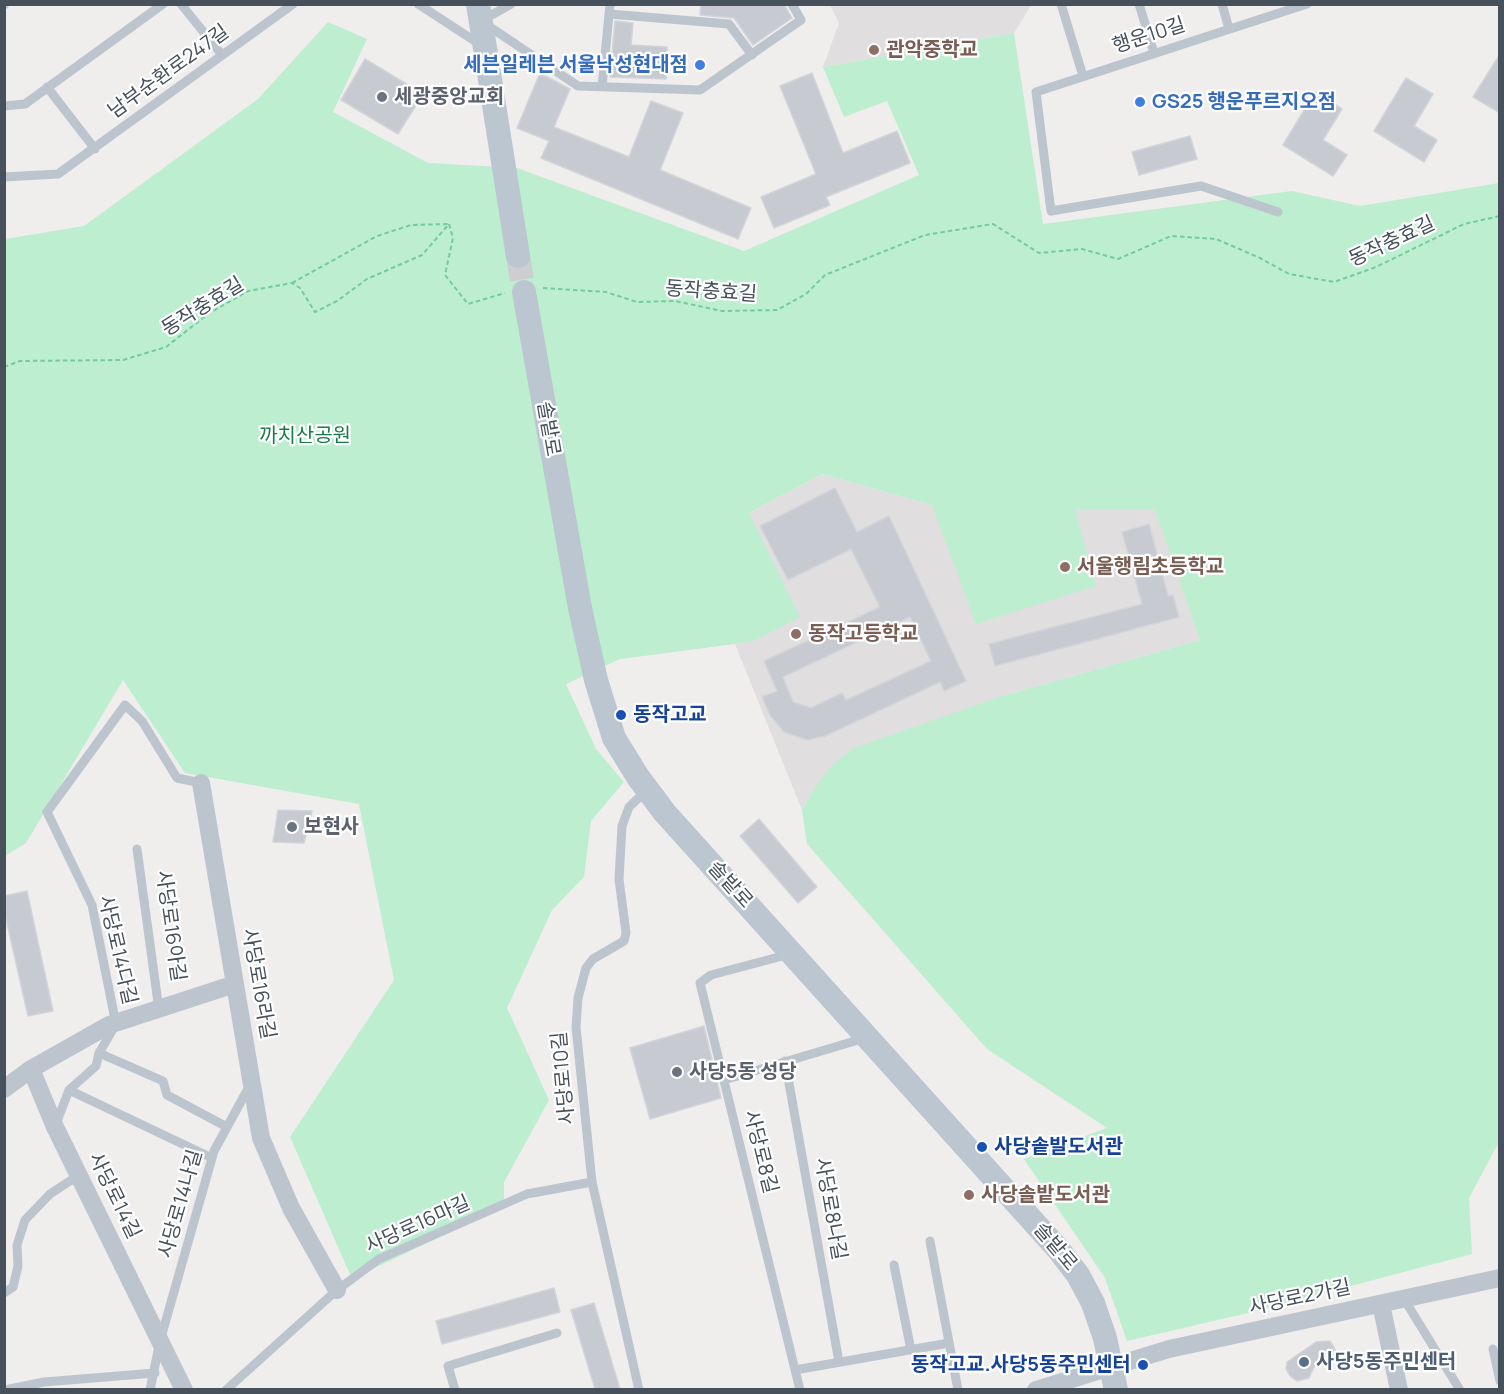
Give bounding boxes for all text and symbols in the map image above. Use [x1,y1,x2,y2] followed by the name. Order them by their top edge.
[1110,13,1188,59] street label: 행운10길
[104,20,234,124] street label: 남부순환로247길
[886,38,978,62] place label: 관악중학교
[867,43,881,57] marker: 관악중학교
[463,53,688,77] place label: 세븐일레븐 서울낙성현대점
[693,58,707,72] marker: 세븐일레븐 서울낙성현대점
[394,85,504,109] place label: 세광중앙교회
[375,90,389,104] marker: 세광중앙교회
[1152,90,1336,114] place label: GS25 행운푸르지오점
[1133,95,1147,109] marker: GS25 행운푸르지오점
[1345,212,1439,272] street label: 동작충효길
[158,272,248,342] street label: 동작충효길
[664,277,758,307] street label: 동작충효길
[531,400,565,458] street label: 솔밭로
[259,424,351,448] park label: 까치산공원
[1077,555,1224,579] place label: 서울행림초등학교
[1058,560,1072,574] marker: 서울행림초등학교
[808,622,918,646] place label: 동작고등학교
[789,627,803,641] marker: 동작고등학교
[633,703,707,727] place label: 동작고교
[614,708,628,722] marker: 동작고교
[304,815,359,839] place label: 보현사
[285,820,299,834] marker: 보현사
[703,856,757,914] street label: 솔밭로
[150,869,190,983] street label: 사당로16아길
[93,893,141,1007] street label: 사당로14다길
[236,927,280,1041] street label: 사당로16라길
[548,1030,580,1126] street label: 사당로10길
[689,1060,797,1084] place label: 사당5동 성당
[670,1065,684,1079] marker: 사당5동 성당
[738,1108,782,1196] street label: 사당로8길
[994,1135,1123,1159] place label: 사당솥발도서관
[975,1140,989,1154] marker: 사당솥발도서관
[154,1147,208,1261] street label: 사당로14나길
[83,1149,145,1243] street label: 사당로14길
[809,1156,851,1262] street label: 사당로8나길
[981,1183,1110,1207] place label: 사당솔밭도서관
[962,1188,976,1202] marker: 사당솔밭도서관
[362,1191,474,1259] street label: 사당로16마길
[1028,1218,1082,1276] street label: 솔밭로
[1247,1276,1353,1320] street label: 사당로2가길
[1316,1350,1457,1374] place label: 사당5동주민센터
[911,1353,1131,1377] place label: 동작고교.사당5동주민센터
[1297,1355,1311,1369] marker: 사당5동주민센터
[1136,1358,1150,1372] marker: 동작고교.사당5동주민센터

